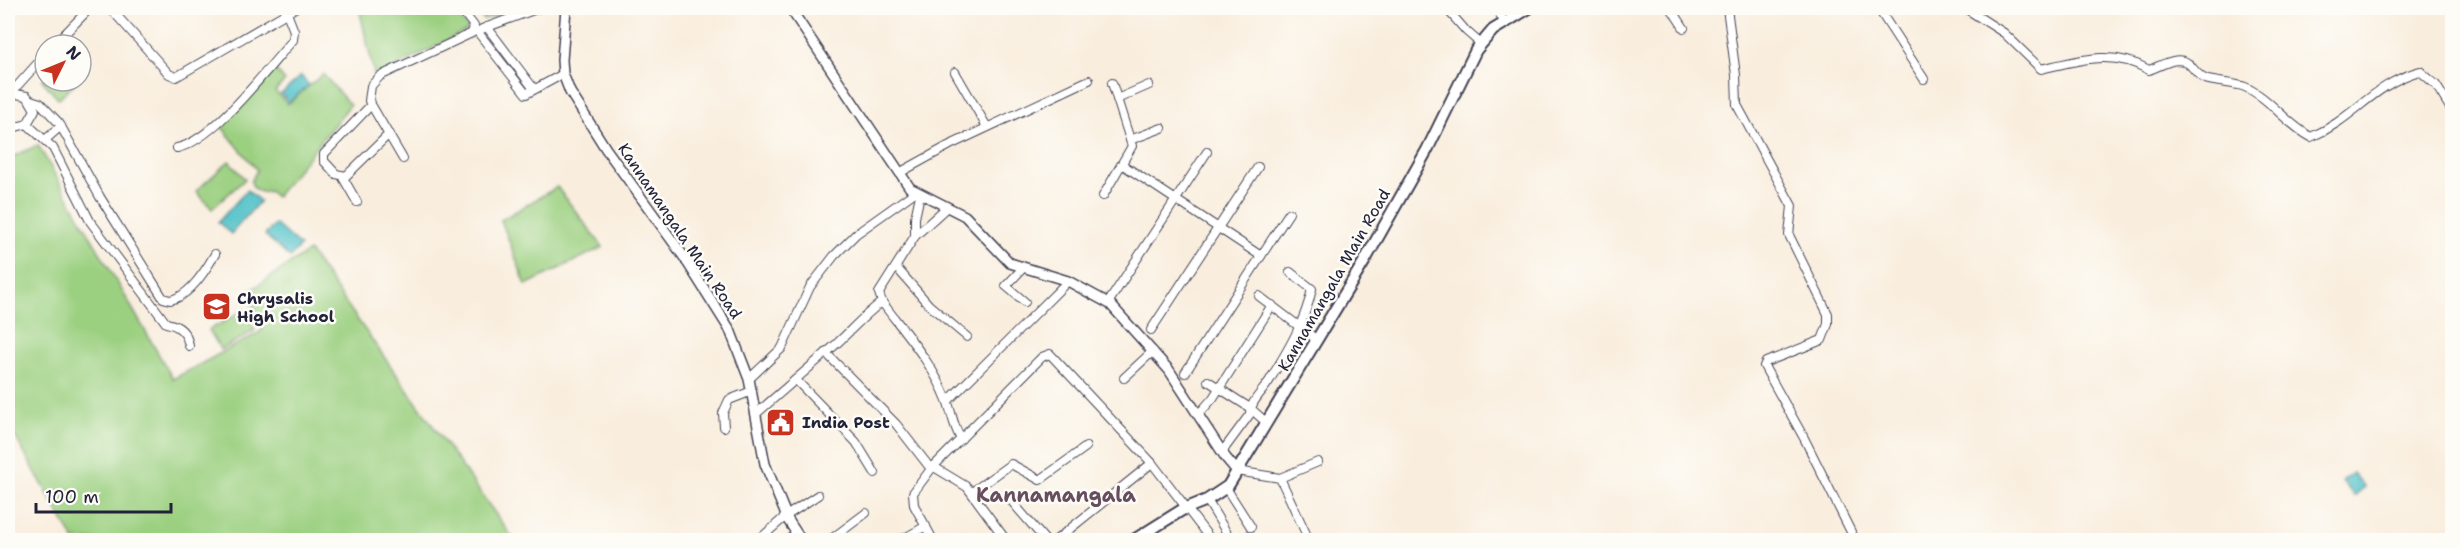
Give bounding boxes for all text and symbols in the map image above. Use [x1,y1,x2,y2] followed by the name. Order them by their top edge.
[33,33,93,93] north arrow
[62,41,86,65] text: N
[613,139,747,323] street label: Kannamangala Main Road
[1273,185,1395,375] street label: Kannamangala Main Road
[237,288,335,327] place label: Chrysalis High School
[200,291,232,323] school or university icon: Chrysalis High School
[765,406,797,438] public building icon: India Post
[802,412,890,433] place label: India Post
[36,476,171,514] scale bar
[976,482,1136,508] district label: Kannamangala
[45,485,99,509] text: 100 m

